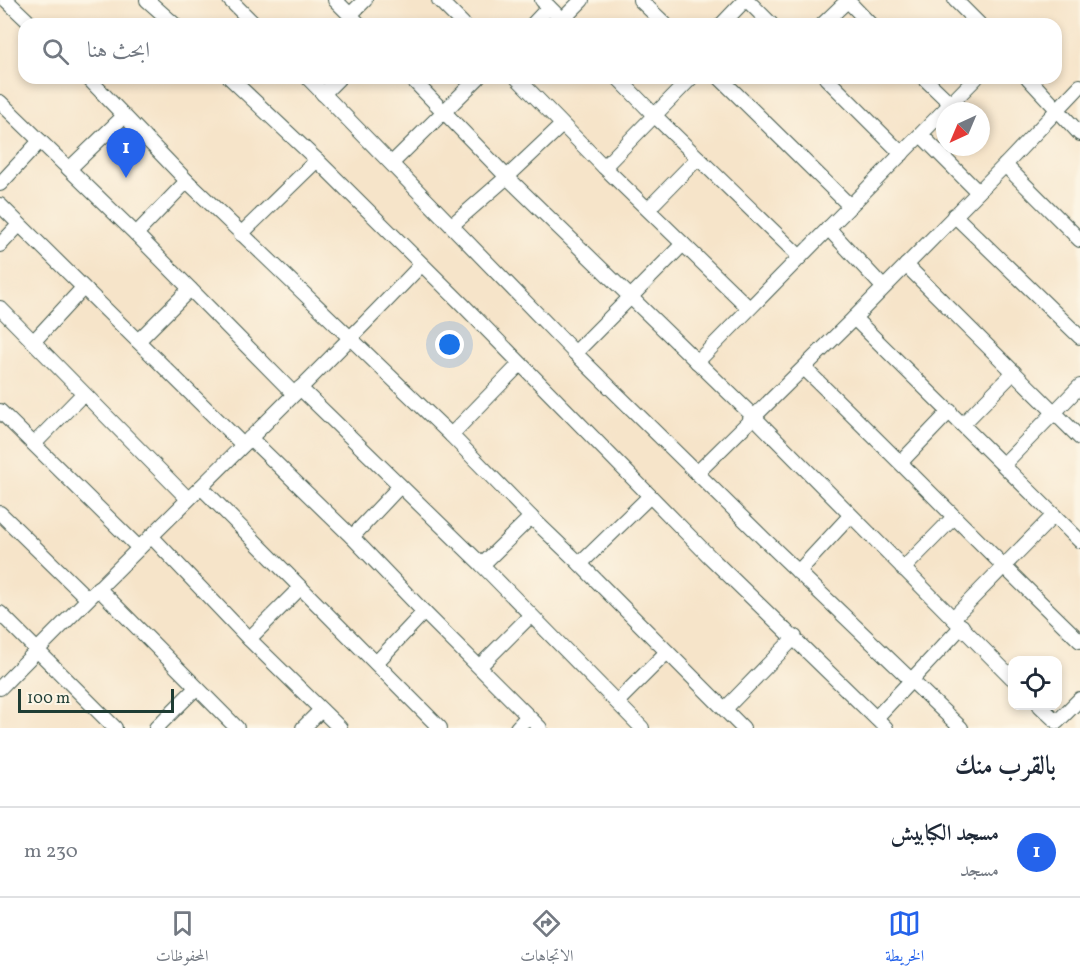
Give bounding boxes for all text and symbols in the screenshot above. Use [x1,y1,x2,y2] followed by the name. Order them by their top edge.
[18,18,1062,84] search box
[39,35,72,68] icon: search
[87,36,150,67] text: ابحث هنا
[936,102,990,156] north arrow
[106,128,146,178] pin: 1
[435,330,464,359] your location
[1008,656,1062,710] map controls
[1008,656,1062,710] button: locate
[18,686,174,714] scale bar
[27,688,70,710] text: 100 m
[955,749,1056,785] text: بالقرب منك
[891,819,999,850] text: مسجد الكبابيش
[24,838,78,866] text: 230 m
[1032,838,1041,866] text: 1
[960,857,999,885] text: مسجد
[156,907,209,971] tab: المحفوظات
[520,907,574,971] tab: الاتجاهات
[885,907,924,971] tab: الخريطة

